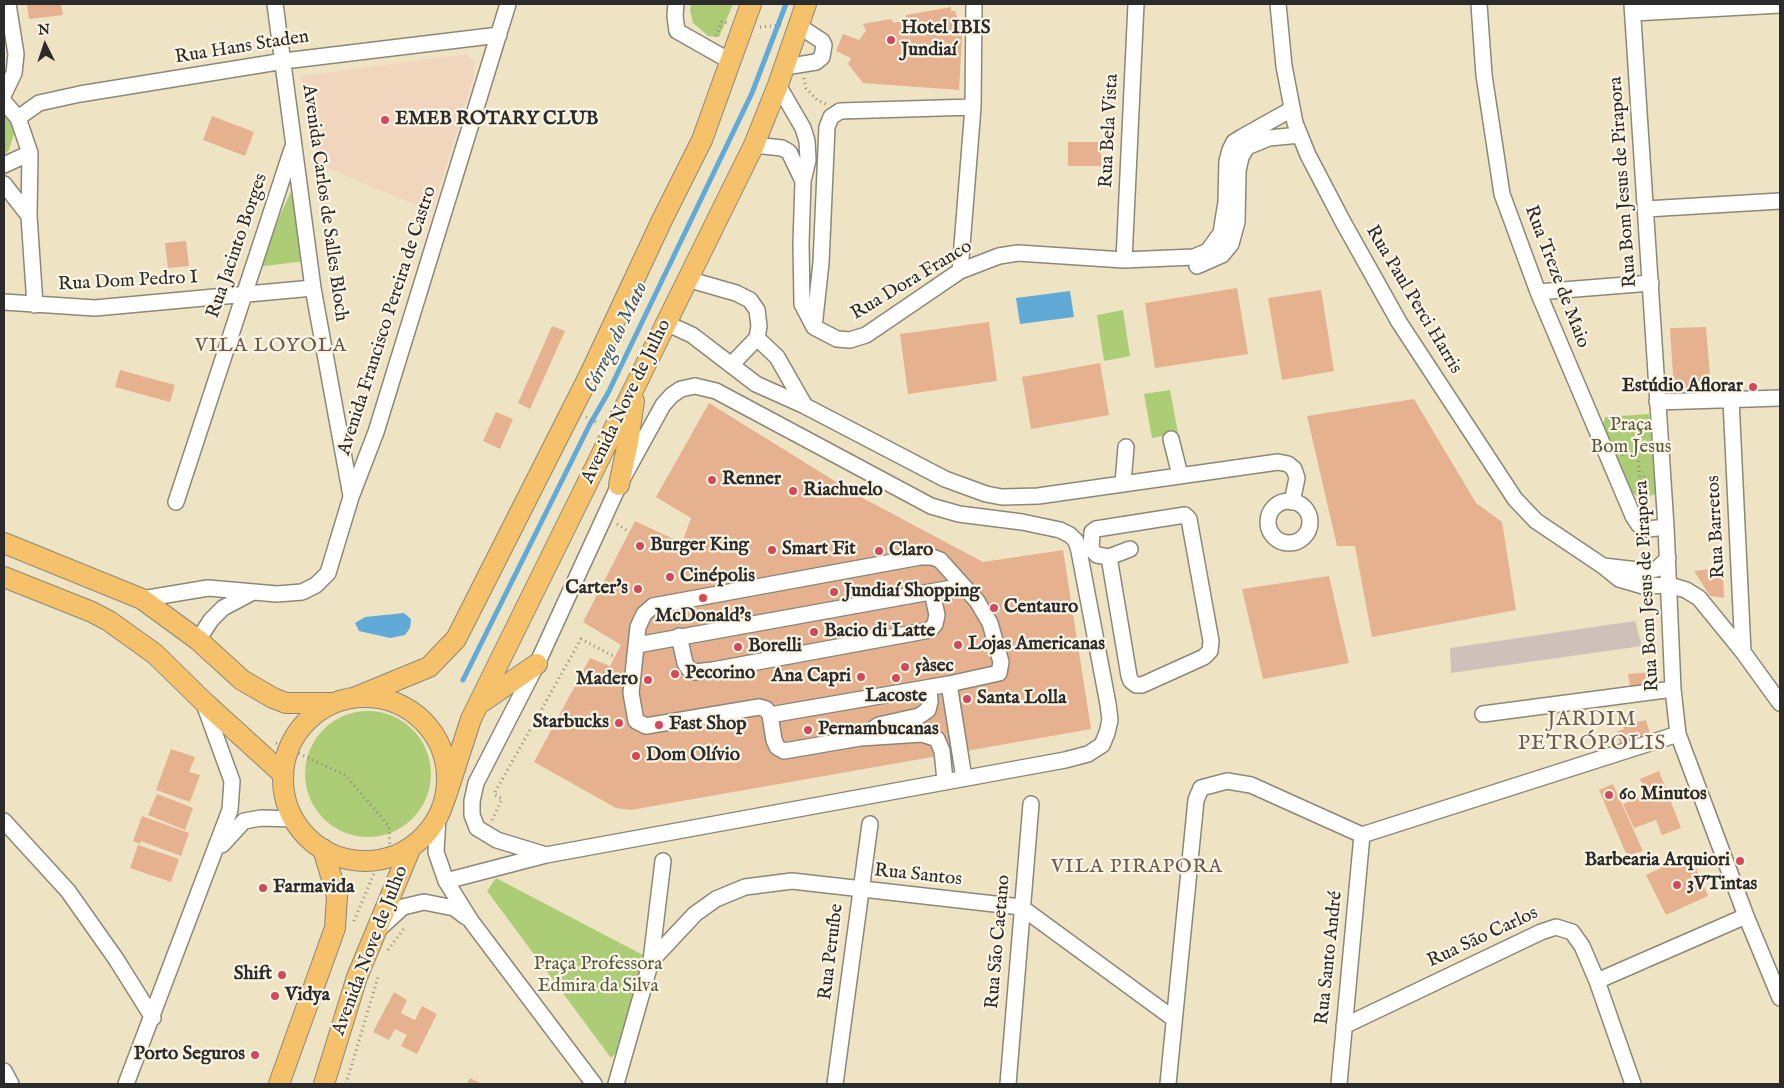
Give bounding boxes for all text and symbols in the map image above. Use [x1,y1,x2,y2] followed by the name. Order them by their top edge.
[901,18,990,62] place label: Hotel IBIS Jundiaí
[20,20,70,70] north arrow
[37,21,51,39] text: N
[173,26,311,70] street label: Rua Hans Staden
[885,34,897,46] marker: Hotel IBIS Jundiaí
[1096,73,1124,189] street label: Rua Bela Vista
[1605,76,1643,288] street label: Rua Bom Jesus de Pirapora
[296,83,352,323] street label: Avenida Carlos de Salles Bloch
[395,109,598,131] place label: EMEB ROTARY CLUB
[379,114,391,126] marker: EMEB ROTARY CLUB
[203,171,273,321] street label: Rua Jacinto Borges
[334,184,442,458] street label: Avenida Francisco Pereira de Castro
[1518,203,1594,351] street label: Rua Treze de Maio
[1360,222,1466,378] street label: Rua Paul Perci Harris
[847,236,977,326] street label: Rua Dora Franco
[57,267,199,297] street label: Rua Dom Pedro I
[580,279,654,397] water label: Córrego do Mato
[577,316,677,488] street label: Avenida Nove de Julho
[193,335,349,359] district label: VILA LOYOLA
[1622,376,1743,398] place label: Estúdio Aflorar
[1747,381,1759,393] marker: Estúdio Aflorar
[1591,415,1671,459] park label: Praça Bom Jesus
[722,469,781,491] place label: Renner
[706,474,718,486] marker: Renner
[1703,475,1731,579] street label: Rua Barretos
[803,480,883,502] place label: Riachuelo
[1631,480,1665,692] street label: Rua Bom Jesus de Pirapora
[787,485,799,497] marker: Riachuelo
[650,535,749,557] place label: Burger King
[782,539,856,561] place label: Smart Fit
[634,540,646,552] marker: Burger King
[889,540,933,562] place label: Claro
[766,544,778,556] marker: Smart Fit
[873,545,885,557] marker: Claro
[680,566,755,588] place label: Cinépolis
[664,571,676,583] marker: Cinépolis
[565,578,628,600] place label: Carter's
[844,581,980,603] place label: Jundiaí Shopping
[632,583,644,595] marker: Carter's
[828,586,840,598] marker: Jundiaí Shopping
[697,592,709,604] marker: McDonald's
[1004,597,1078,619] place label: Centauro
[988,602,1000,614] marker: Centauro
[655,606,751,628] place label: McDonald's
[824,621,935,643] place label: Bacio di Latte
[808,626,820,638] marker: Bacio di Latte
[968,634,1105,656] place label: Lojas Americanas
[748,636,802,658] place label: Borelli
[952,639,964,651] marker: Lojas Americanas
[732,641,744,653] marker: Borelli
[915,656,954,678] place label: 5àsec
[899,661,911,673] marker: 5àsec
[685,663,755,685] place label: Pecorino
[772,666,851,688] place label: Ana Capri
[669,668,681,680] marker: Pecorino
[576,669,638,691] place label: Madero
[855,671,867,683] marker: Ana Capri
[890,672,902,684] marker: Lacoste
[642,674,654,686] marker: Madero
[865,686,927,708] place label: Lacoste
[977,688,1066,710] place label: Santa Lolla
[961,693,973,705] marker: Santa Lolla
[1516,708,1668,758] district label: JARDIM PETRÓPOLIS
[533,712,609,734] place label: Starbucks
[669,714,747,736] place label: Fast Shop
[613,717,625,729] marker: Starbucks
[653,719,665,731] marker: Fast Shop
[818,719,939,741] place label: Pernambucanas
[802,724,814,736] marker: Pernambucanas
[646,745,740,767] place label: Dom Olívio
[630,750,642,762] marker: Dom Olívio
[1619,784,1707,806] place label: 60 Minutos
[1603,789,1615,801] marker: 60 Minutos
[1584,850,1730,872] place label: Barbearia Arquiori
[1734,855,1746,867] marker: Barbearia Arquiori
[1049,856,1225,880] district label: VILA PIRAPORA
[873,860,963,892] street label: Rua Santos
[328,863,414,1039] street label: Avenida Nove de Julho
[982,874,1016,1010] street label: Rua São Caetano
[1687,874,1757,896] place label: 3VTintas
[273,877,354,899] place label: Farmavida
[1671,879,1683,891] marker: 3VTintas
[257,882,269,894] marker: Farmavida
[1312,890,1348,1026] street label: Rua Santo André
[1424,902,1542,974] street label: Rua São Carlos
[815,903,849,1001] street label: Rua Peruíbe
[533,954,663,998] park label: Praça Professora Edmira da Silva
[234,964,272,986] place label: Shift
[276,969,288,981] marker: Shift
[285,985,330,1007] place label: Vidya
[269,990,281,1002] marker: Vidya
[134,1044,245,1066] place label: Porto Seguros
[249,1049,261,1061] marker: Porto Seguros

